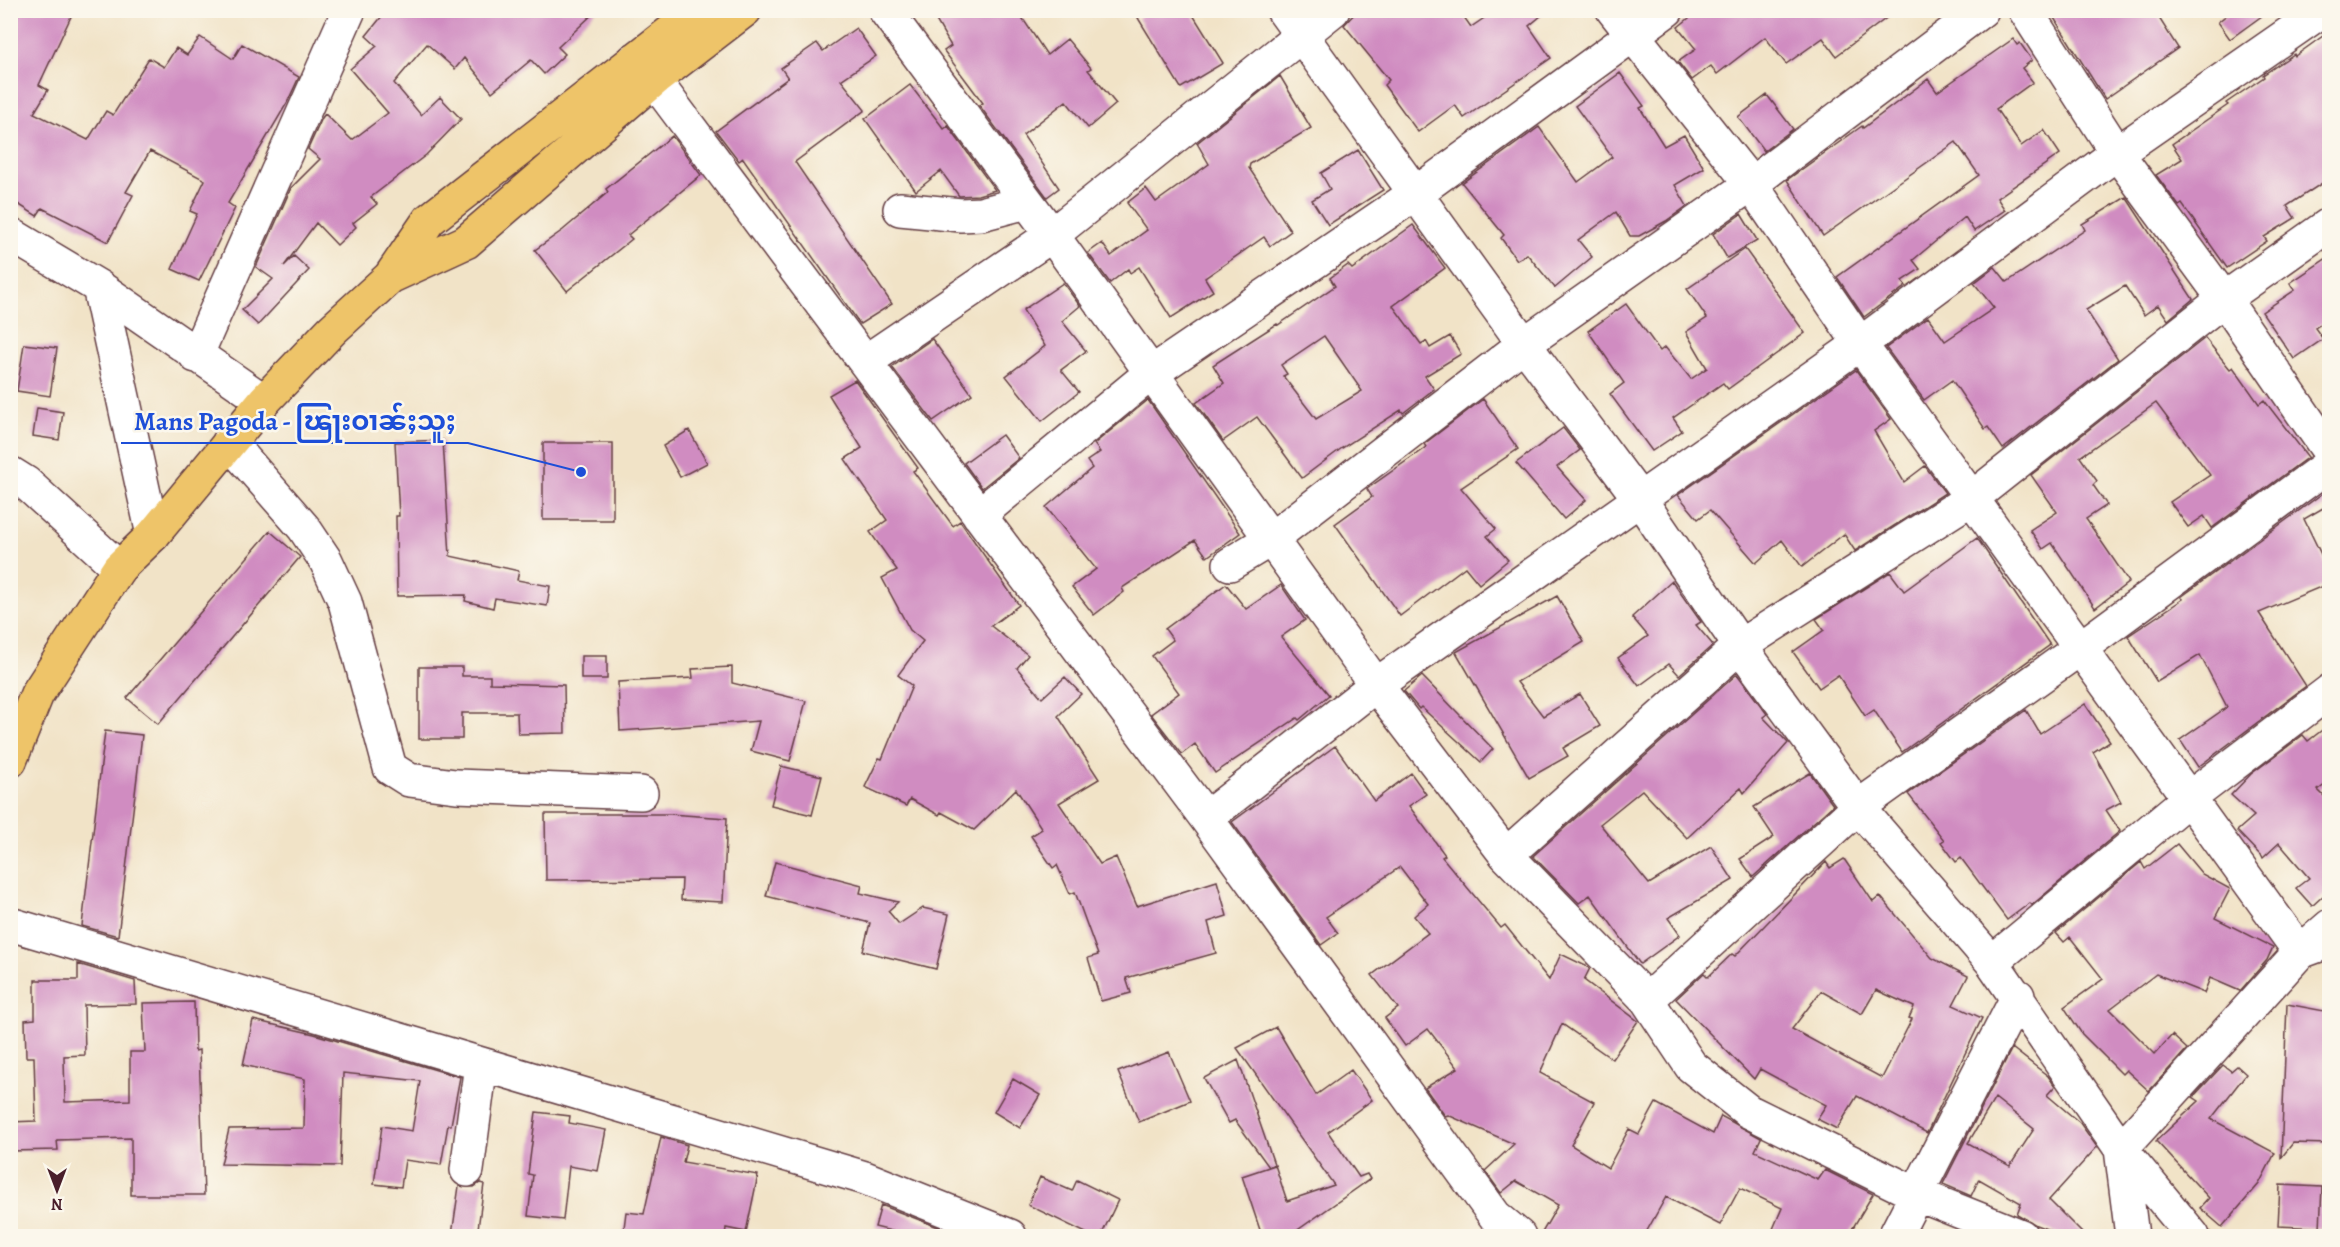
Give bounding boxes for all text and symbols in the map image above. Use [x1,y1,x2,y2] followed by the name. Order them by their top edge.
[121,399,468,443] callout: Mans Pagoda - ၽြႃးဝၢၼ်ႈသူႈ
[134,402,456,443] text: Mans Pagoda - ၽြႃးဝၢၼ်ႈသူႈ
[27,1160,87,1220] north arrow
[51,1193,63,1215] text: N

